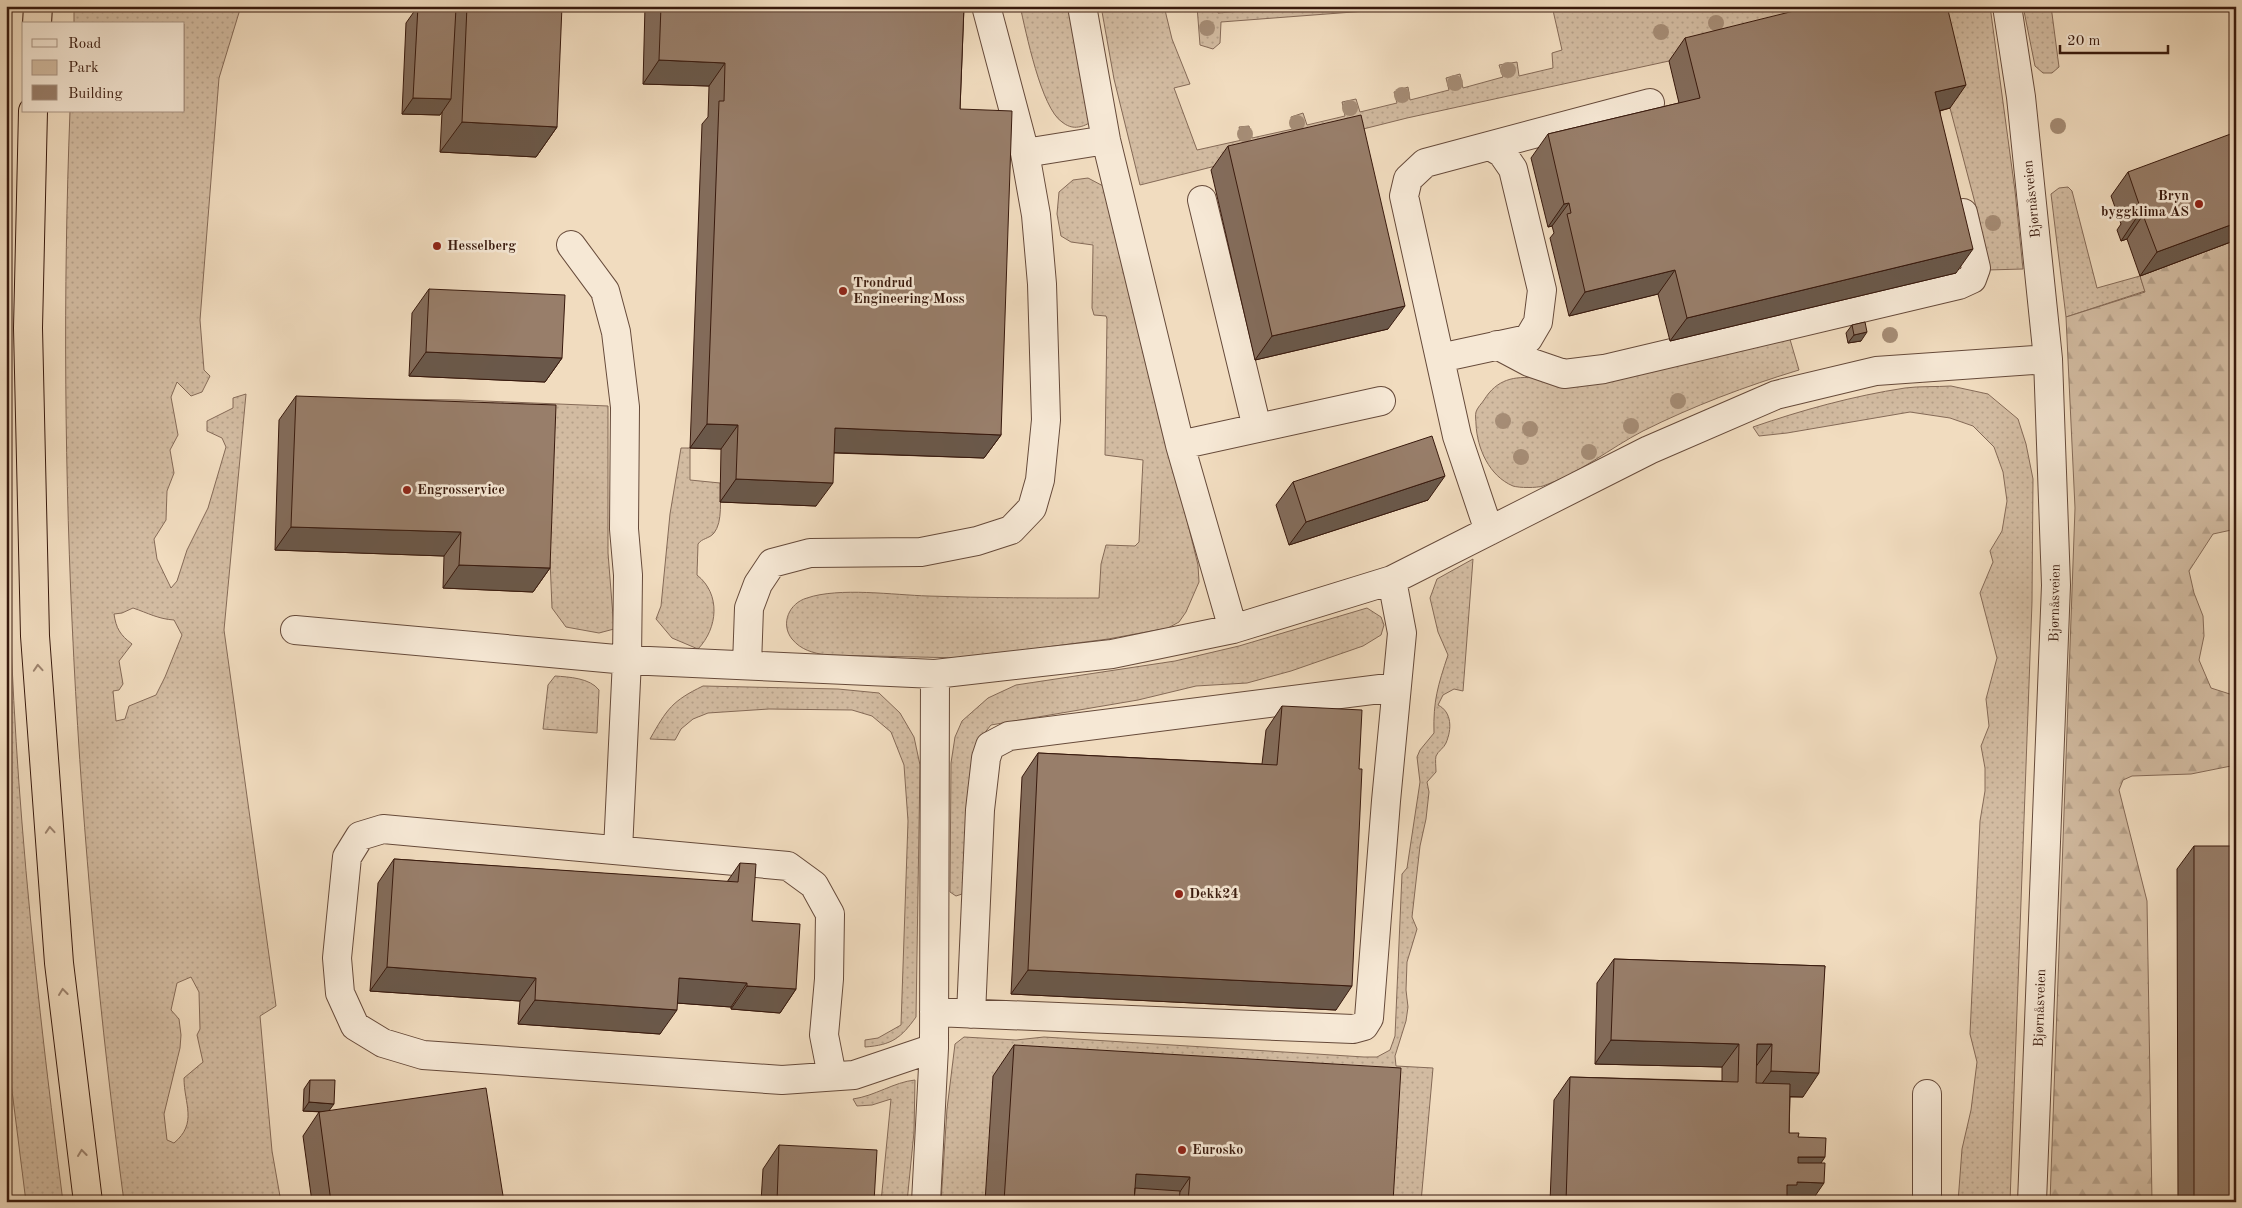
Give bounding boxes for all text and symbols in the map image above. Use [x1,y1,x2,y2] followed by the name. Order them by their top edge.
[22,22,185,112] legend
[2060,22,2167,54] scale bar
[2067,34,2101,49] text: 20 m
[68,37,102,52] text: Road
[68,61,99,76] text: Park
[68,87,123,102] text: Building
[2021,159,2043,239] street label: Bjørnåsveien
[2101,189,2189,219] place label: Bryn byggklima AS
[2193,198,2205,210] marker: Bryn byggklima AS
[447,239,516,253] place label: Hesselberg
[431,240,443,252] marker: Hesselberg
[853,276,965,306] place label: Trondrud Engineering Moss
[837,285,849,297] marker: Trondrud Engineering Moss
[417,483,505,497] place label: Engrosservice
[401,484,413,496] marker: Engrosservice
[2047,563,2063,642] street label: Bjørnåsveien
[32,664,43,672] one-way arrow
[44,826,55,834] one-way arrow
[1189,887,1239,901] place label: Dekk24
[1173,888,1185,900] marker: Dekk24
[2032,968,2048,1047] street label: Bjørnåsveien
[58,988,69,996] one-way arrow
[1192,1143,1243,1157] place label: Eurosko
[1176,1144,1188,1156] marker: Eurosko
[77,1149,88,1157] one-way arrow

